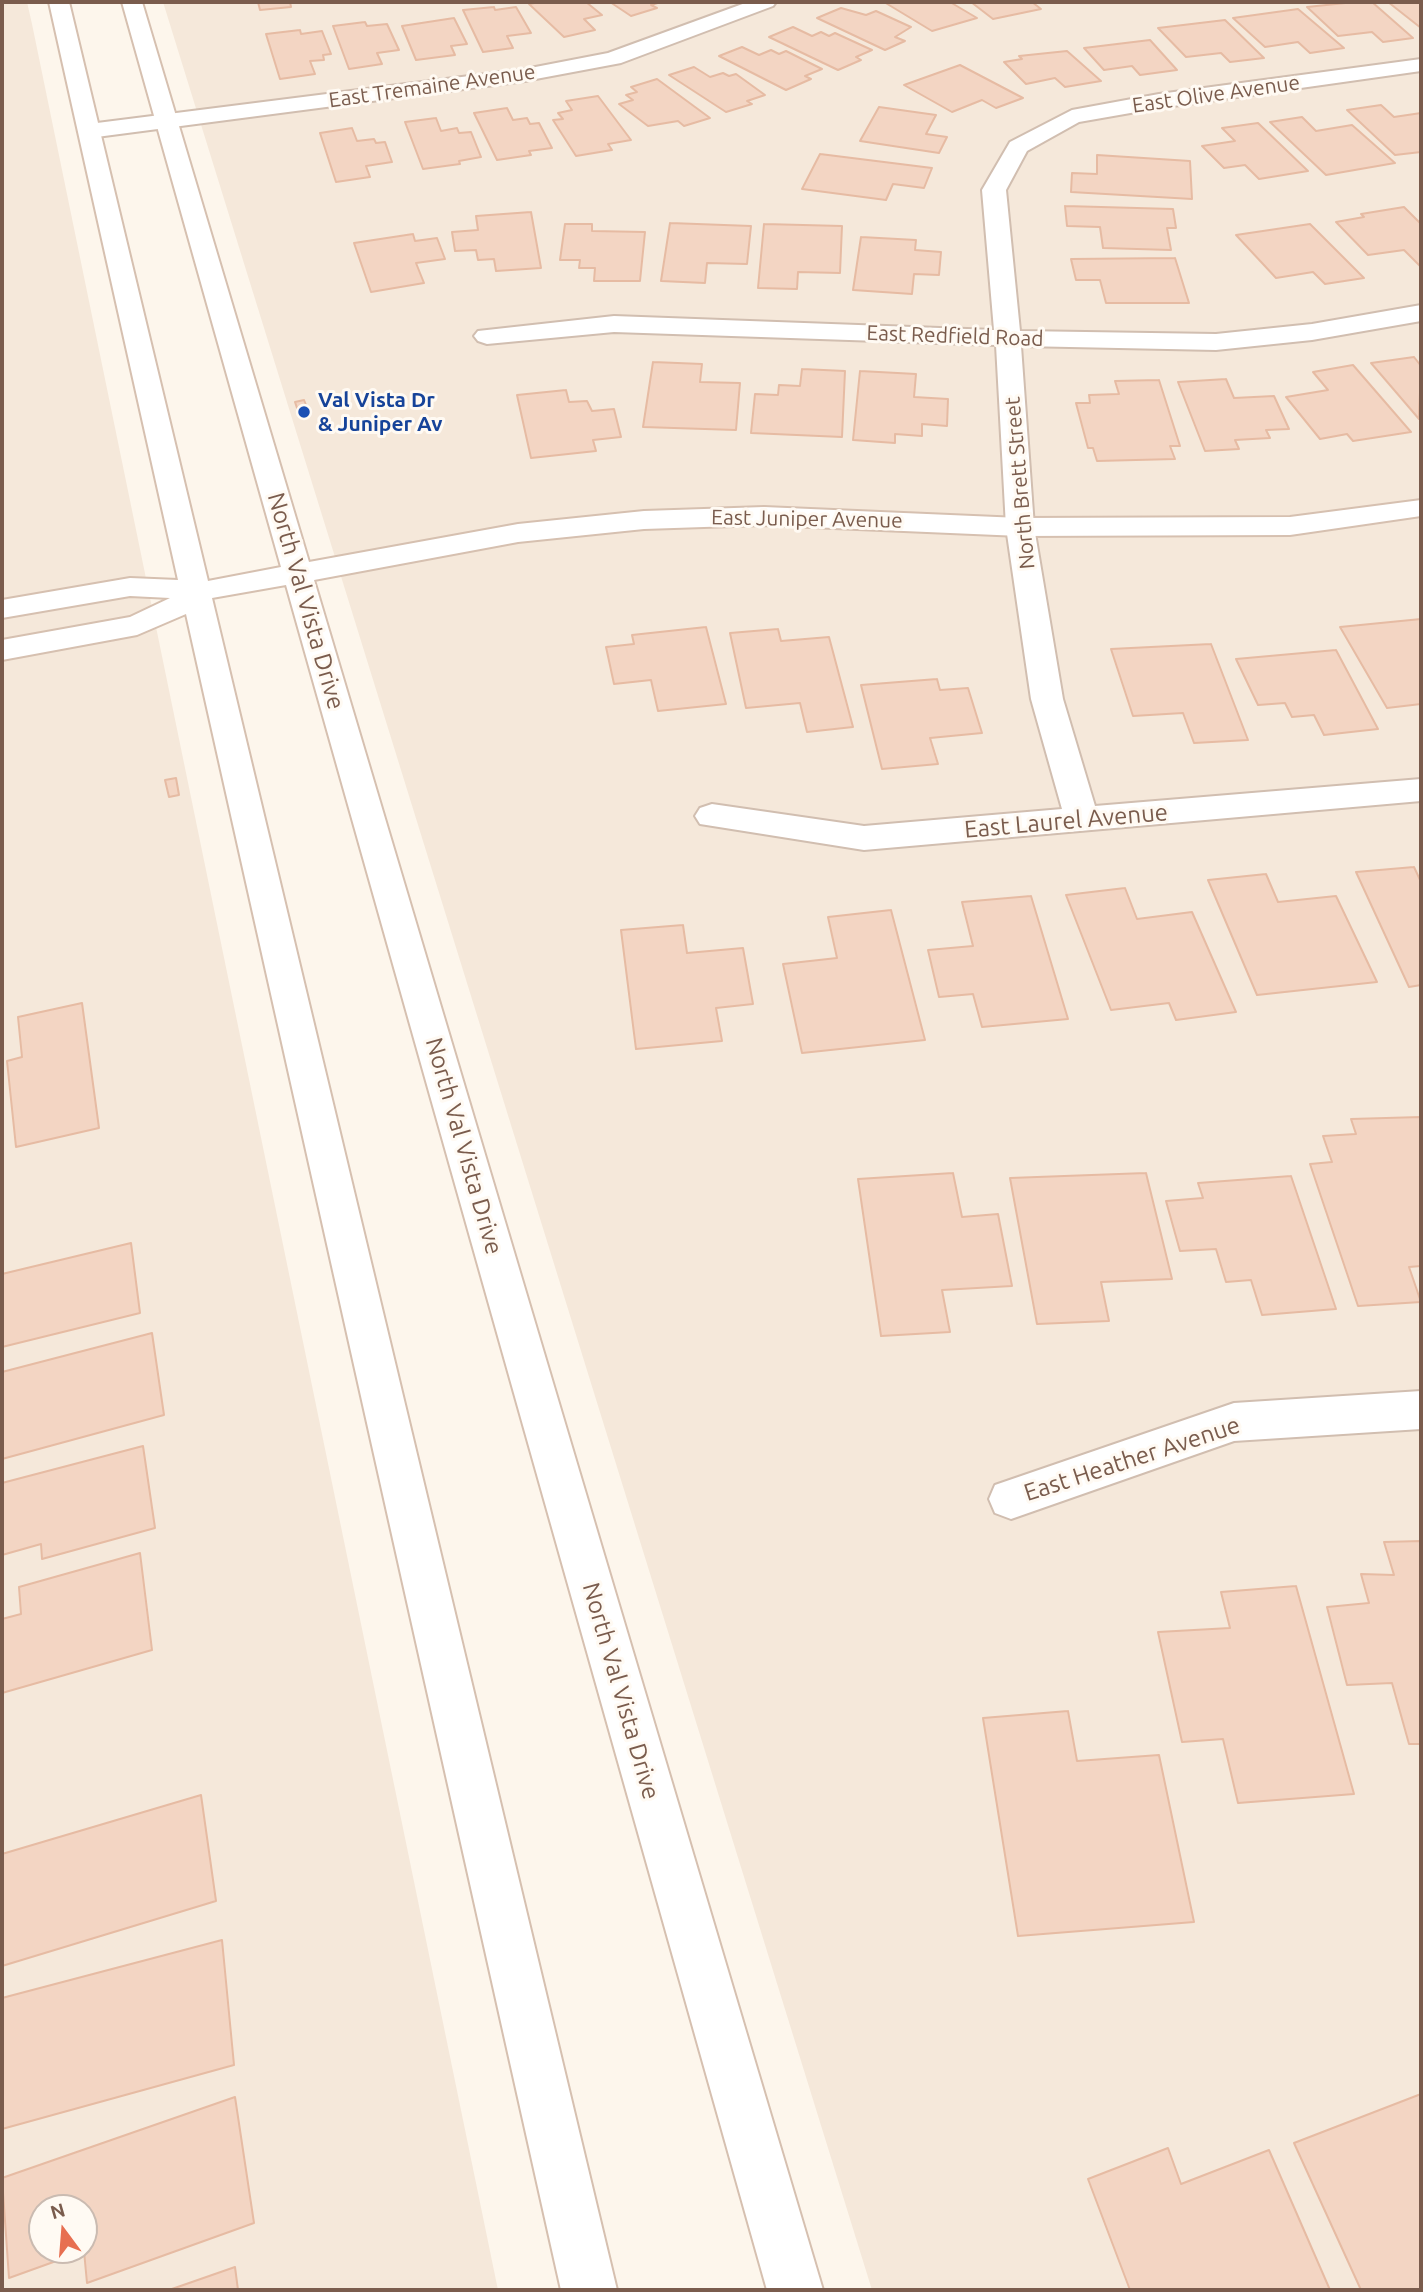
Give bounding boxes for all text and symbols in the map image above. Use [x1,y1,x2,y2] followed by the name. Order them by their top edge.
[327,59,537,113] street label: East Tremaine Avenue
[1131,70,1301,118] street label: East Olive Avenue
[866,320,1044,352] street label: East Redfield Road
[318,387,442,437] place label: Val Vista Dr & Juniper Av
[1000,396,1040,570] street label: North Brett Street
[296,404,312,420] marker: Val Vista Dr & Juniper Av
[261,489,351,713] street label: North Val Vista Drive
[711,505,903,533] street label: East Juniper Avenue
[963,798,1169,844] street label: East Laurel Avenue
[419,1034,509,1258] street label: North Val Vista Drive
[1020,1410,1244,1508] street label: East Heather Avenue
[576,1579,666,1803] street label: North Val Vista Drive
[28,2194,98,2264] north arrow
[48,2198,68,2223] text: N

